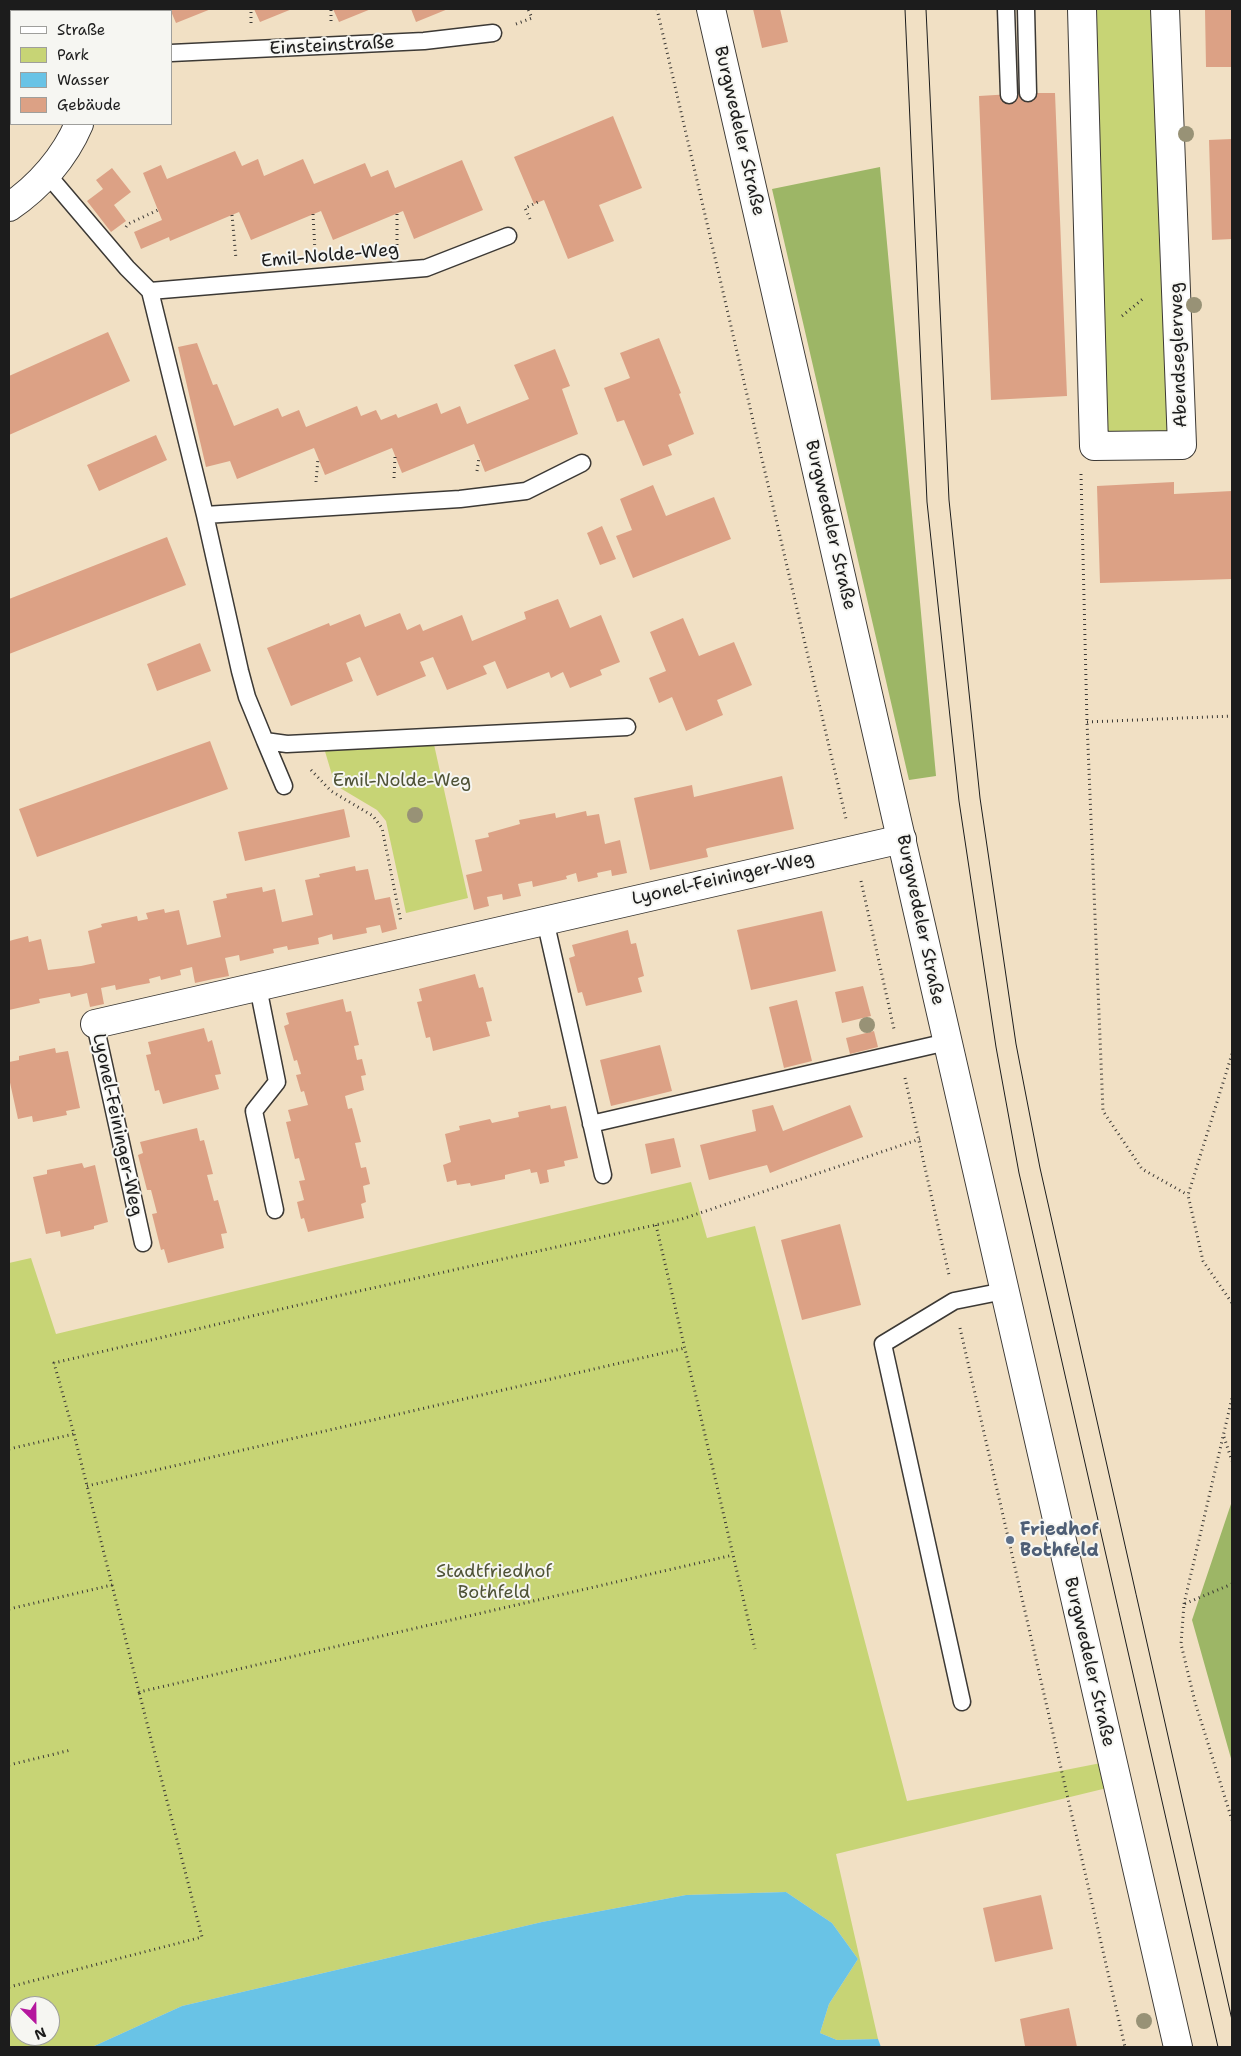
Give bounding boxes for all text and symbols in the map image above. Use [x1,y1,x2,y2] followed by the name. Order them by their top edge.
[10,10,172,125] legend
[57,20,105,40] text: Straße
[269,32,395,60] street label: Einsteinstraße
[709,44,769,218] street label: Burgwedeler Straße
[57,45,89,65] text: Park
[57,70,110,90] text: Wasser
[57,95,121,115] text: Gebäude
[260,239,400,273] street label: Emil-Nolde-Weg
[1166,282,1192,428] street label: Abendseglerweg
[800,438,860,612] street label: Burgwedeler Straße
[333,770,471,792] park label: Emil-Nolde-Weg
[891,833,949,1007] street label: Burgwedeler Straße
[630,848,816,910] street label: Lyonel-Feininger-Weg
[87,1032,147,1218] street label: Lyonel-Feininger-Weg
[1020,1519,1099,1562] place label: Friedhof Bothfeld
[1004,1534,1016,1546] marker: Friedhof Bothfeld
[436,1561,552,1604] park label: Stadtfriedhof Bothfeld
[1059,1575,1119,1749] street label: Burgwedeler Straße
[10,1996,60,2046] north arrow
[32,2023,49,2044] text: N

